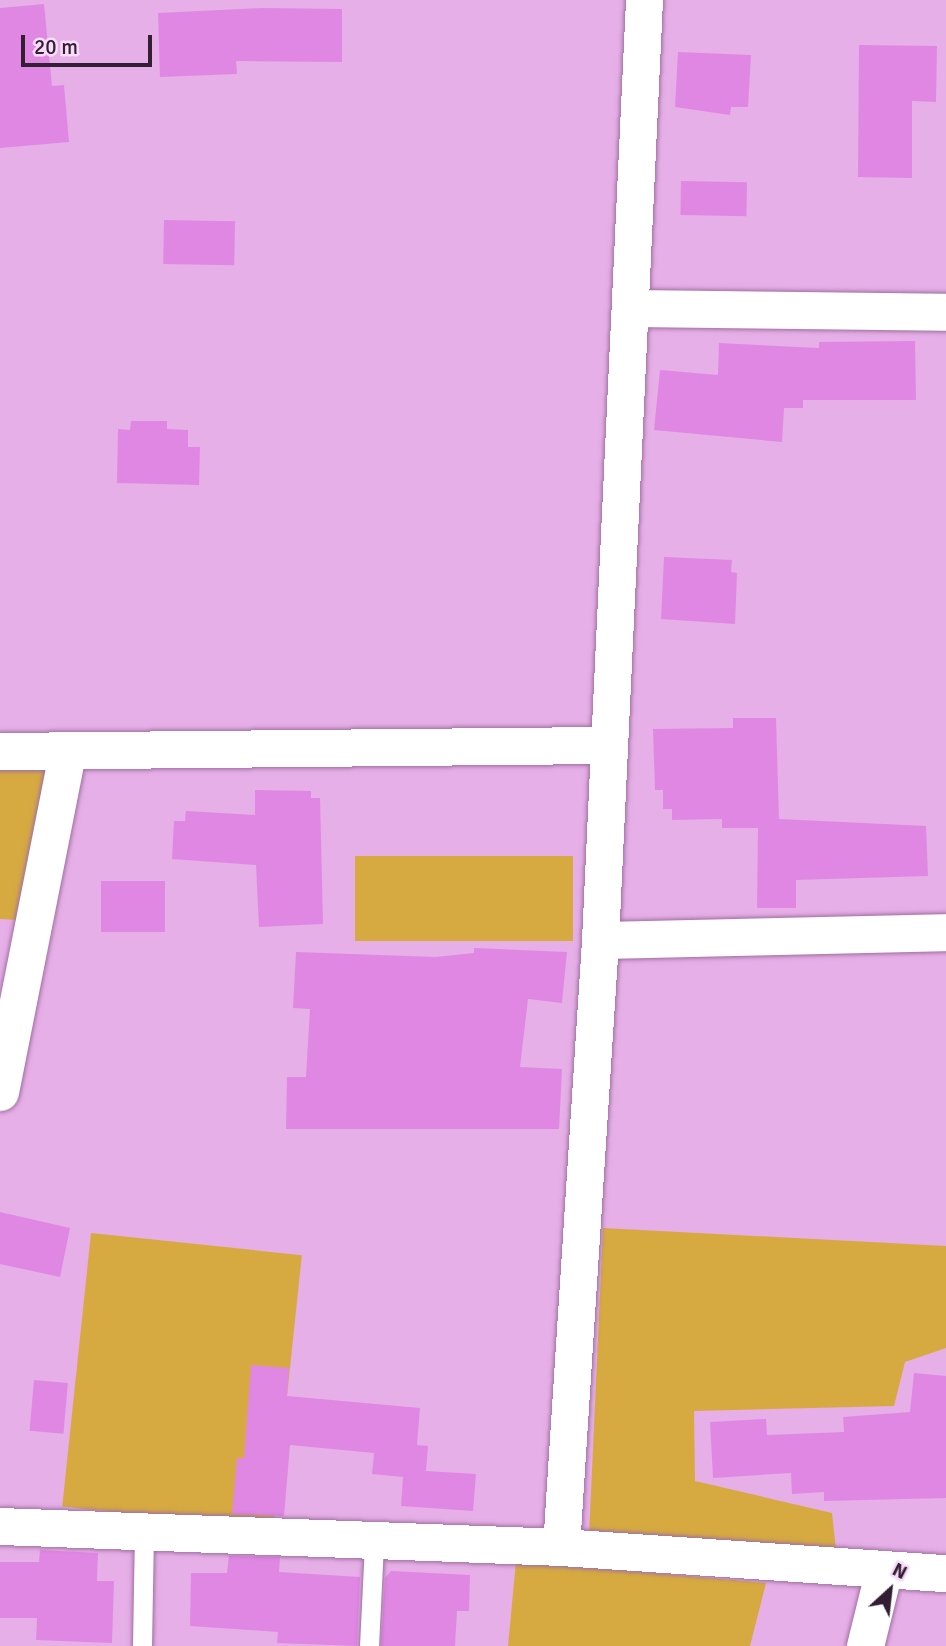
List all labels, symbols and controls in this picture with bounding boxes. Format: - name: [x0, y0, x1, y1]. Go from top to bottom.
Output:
- scale bar: [24, 21, 156, 65]
- text: 20 m: [34, 34, 78, 60]
- north arrow: [855, 1555, 925, 1625]
- text: N: [888, 1558, 911, 1585]

